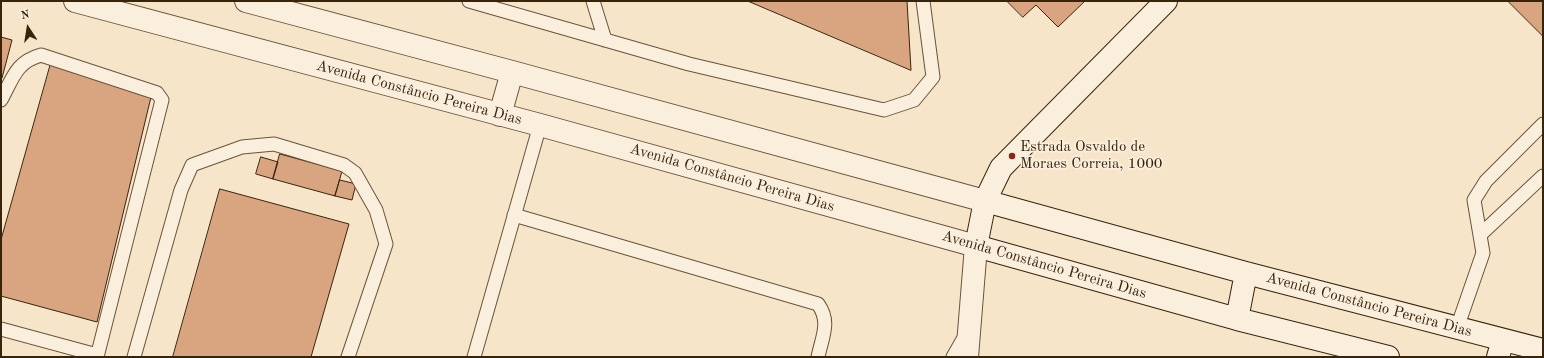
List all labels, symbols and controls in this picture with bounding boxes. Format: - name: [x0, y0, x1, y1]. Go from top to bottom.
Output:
- north arrow: [8, 8, 48, 48]
- text: N: [20, 10, 31, 22]
- street label: Avenida Constâncio Pereira Dias: [314, 57, 524, 129]
- place label: Estrada Osvaldo de Moraes Correia, 1000: [1020, 138, 1163, 173]
- street label: Avenida Constâncio Pereira Dias: [628, 140, 836, 216]
- marker: Estrada Osvaldo de Moraes Correia, 1000: [1007, 151, 1017, 161]
- street label: Avenida Constâncio Pereira Dias: [940, 227, 1148, 303]
- street label: Avenida Constâncio Pereira Dias: [1264, 269, 1474, 341]

